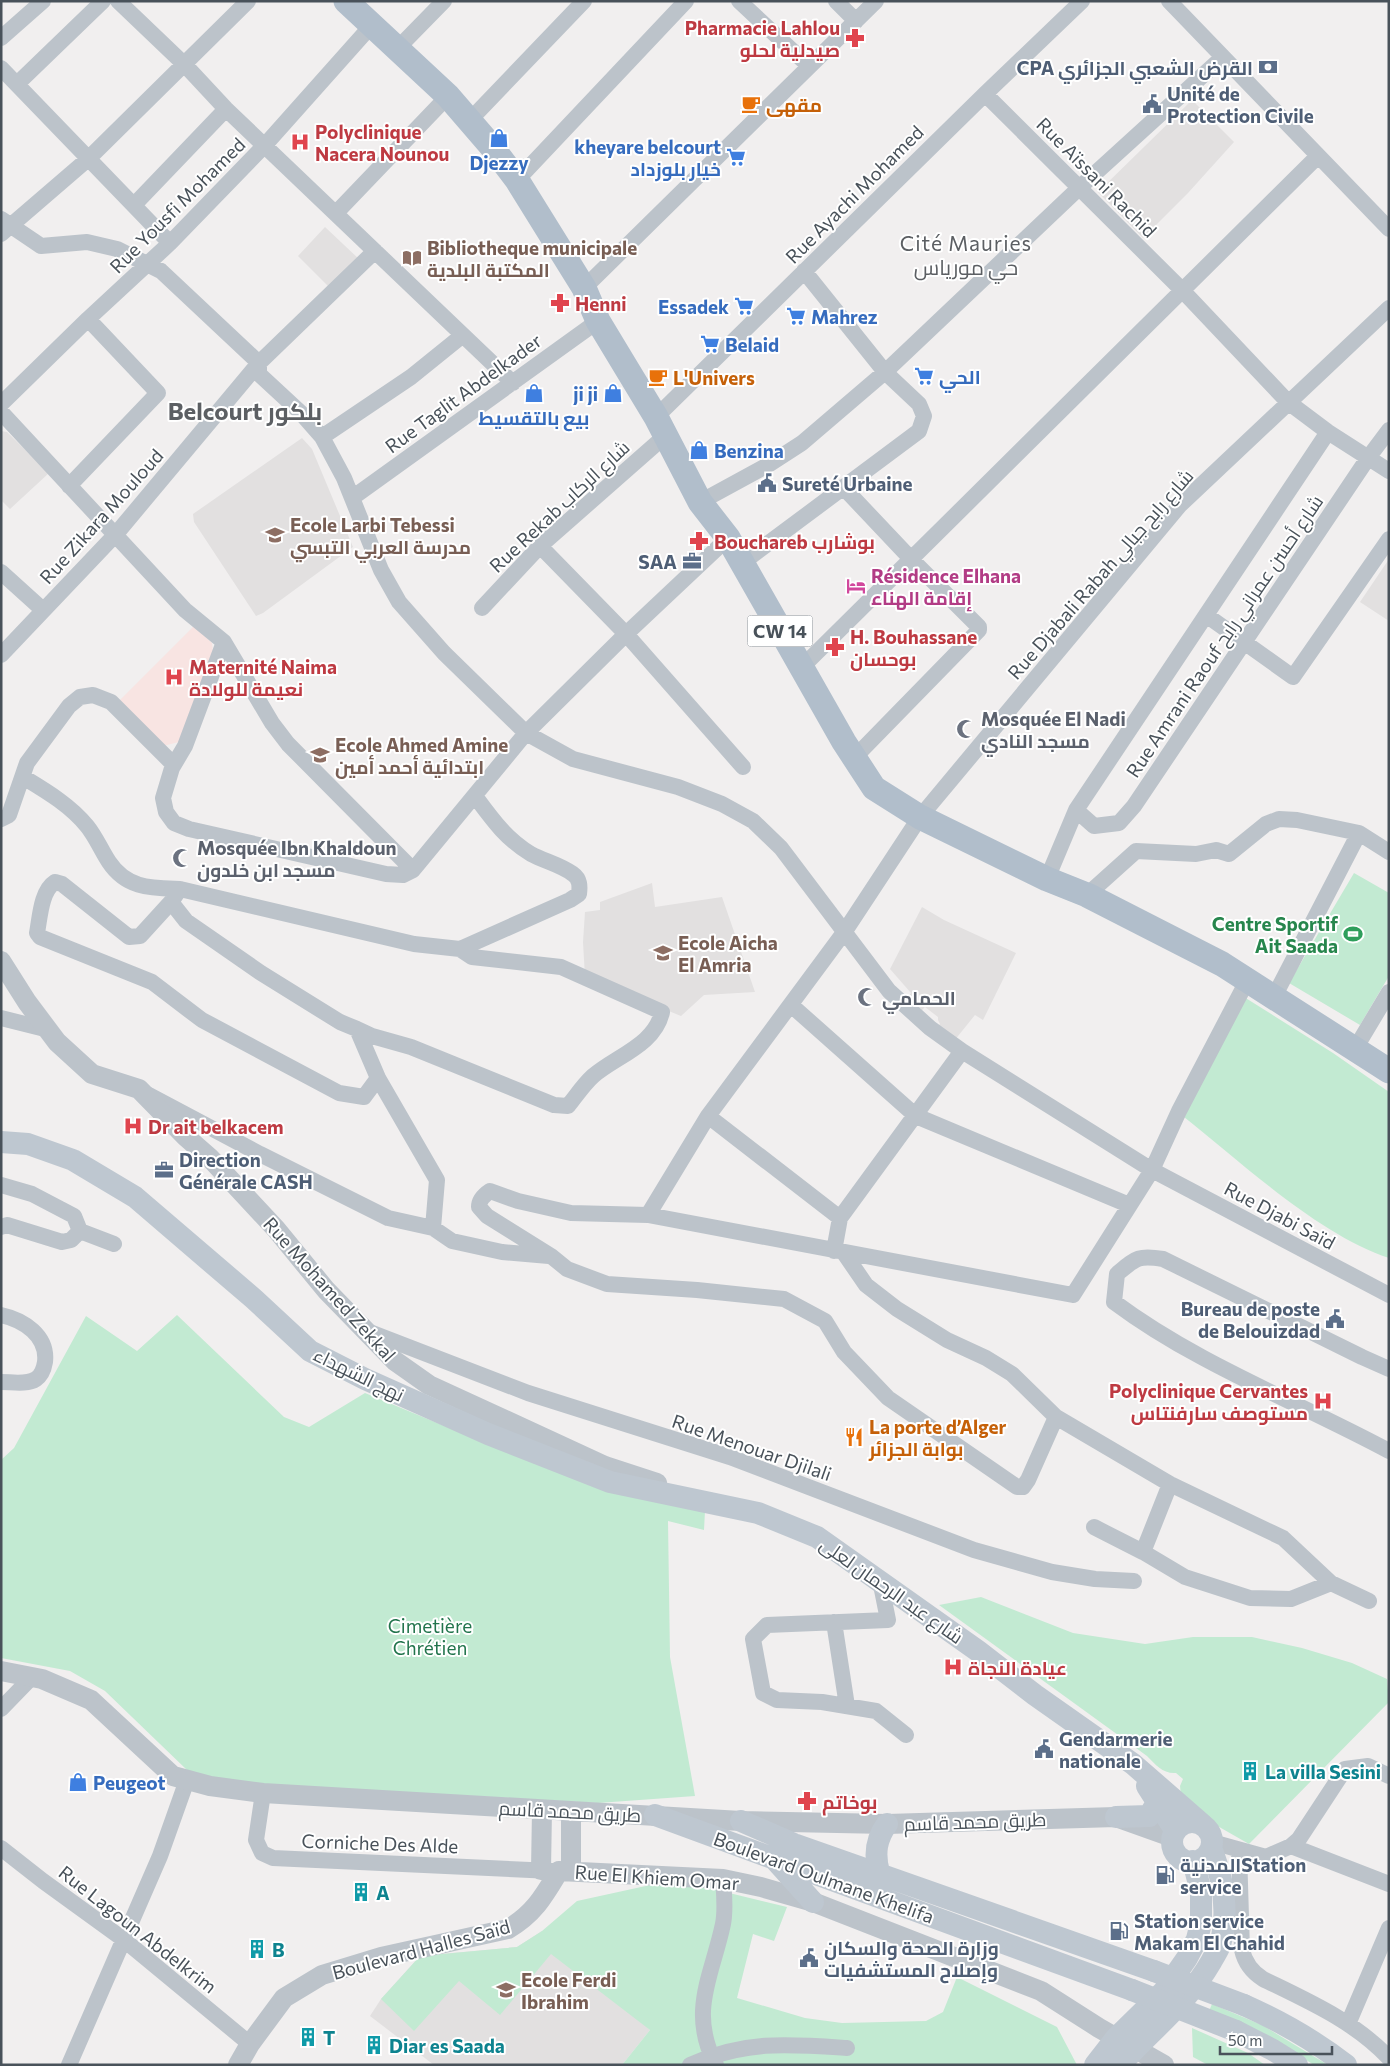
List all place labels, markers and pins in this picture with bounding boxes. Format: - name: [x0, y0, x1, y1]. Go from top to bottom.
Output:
- place label: Pharmacie Lahlou صيدلية لحلو: [685, 16, 840, 62]
- pharmacy icon: Pharmacie Lahlou صيدلية لحلو: [844, 27, 866, 49]
- place label: CPA القرض الشعبي الجزائري: [1016, 56, 1253, 84]
- bank icon: CPA القرض الشعبي الجزائري: [1257, 56, 1279, 78]
- place label: Unité de Protection Civile: [1167, 82, 1314, 127]
- cafe icon: مقهى: [740, 93, 762, 115]
- place label: مقهى: [766, 93, 822, 117]
- public building icon: Unité de Protection Civile: [1141, 93, 1163, 115]
- place label: Polyclinique Nacera Nounou: [315, 120, 449, 165]
- shop icon: Djezzy: [488, 127, 510, 149]
- hospital icon: Polyclinique Nacera Nounou: [289, 131, 311, 153]
- place label: kheyare belcourt خيار بلوزداد: [574, 135, 721, 182]
- supermarket icon: kheyare belcourt خيار بلوزداد: [725, 146, 747, 168]
- place label: Djezzy: [469, 151, 529, 174]
- place label: Bibliotheque municipale المكتبة البلدية: [427, 236, 637, 281]
- library icon: Bibliotheque municipale المكتبة البلدية: [401, 247, 423, 269]
- pharmacy icon: Henni: [549, 292, 571, 314]
- place label: Henni: [575, 292, 627, 315]
- place label: Essadek: [658, 295, 729, 318]
- supermarket icon: Essadek: [733, 295, 755, 317]
- supermarket icon: Mahrez: [785, 305, 807, 327]
- place label: Mahrez: [811, 305, 878, 328]
- supermarket icon: Belaid: [699, 333, 721, 355]
- place label: Belaid: [725, 333, 779, 356]
- supermarket icon: الحي: [913, 365, 935, 387]
- place label: الحي: [939, 365, 981, 393]
- cafe icon: L'Univers: [647, 366, 669, 388]
- place label: L'Univers: [673, 366, 755, 389]
- shop icon: بيع بالتقسيط: [523, 382, 545, 404]
- place label: ji ji: [572, 382, 598, 405]
- shop icon: ji ji: [602, 382, 624, 404]
- place label: بيع بالتقسيط: [479, 406, 589, 432]
- shop icon: Benzina: [688, 439, 710, 461]
- place label: Benzina: [714, 439, 784, 462]
- public building icon: Sureté Urbaine: [756, 472, 778, 494]
- place label: Sureté Urbaine: [782, 472, 913, 495]
- place label: Ecole Larbi Tebessi مدرسة العربي التبسي: [290, 513, 471, 563]
- school or university icon: Ecole Larbi Tebessi مدرسة العربي التبسي: [264, 524, 286, 546]
- pharmacy icon: Bouchareb بوشارب: [688, 530, 710, 552]
- place label: Bouchareb بوشارب: [714, 530, 875, 554]
- place label: SAA: [638, 550, 677, 573]
- office icon: SAA: [681, 550, 703, 572]
- place label: Résidence Elhana إقامة الهناء: [871, 564, 1021, 612]
- hotel icon: Résidence Elhana إقامة الهناء: [845, 575, 867, 597]
- place label: H. Bouhassane بوحسان: [850, 625, 977, 671]
- pharmacy icon: H. Bouhassane بوحسان: [824, 636, 846, 658]
- place label: Maternité Naima نعيمة للولادة: [189, 655, 337, 701]
- hospital icon: Maternité Naima نعيمة للولادة: [163, 666, 185, 688]
- place label: Mosquée El Nadi مسجد النادي: [981, 707, 1126, 757]
- mosque icon: Mosquée El Nadi مسجد النادي: [955, 718, 977, 740]
- place label: Ecole Ahmed Amine ابتدائية أحمد أمين: [335, 733, 508, 779]
- school or university icon: Ecole Ahmed Amine ابتدائية أحمد أمين: [309, 744, 331, 766]
- place label: Mosquée Ibn Khaldoun مسجد ابن خلدون: [197, 836, 396, 882]
- mosque icon: Mosquée Ibn Khaldoun مسجد ابن خلدون: [171, 847, 193, 869]
- place label: Centre Sportif Ait Saada: [1212, 912, 1338, 957]
- sports icon: Centre Sportif Ait Saada: [1342, 923, 1364, 945]
- place label: Ecole Aicha El Amria: [678, 931, 778, 976]
- school or university icon: Ecole Aicha El Amria: [652, 942, 674, 964]
- mosque icon: الحمامي: [856, 986, 878, 1008]
- place label: الحمامي: [882, 986, 956, 1014]
- hospital icon: Dr ait belkacem: [122, 1115, 144, 1137]
- place label: Dr ait belkacem: [148, 1115, 284, 1138]
- place label: Direction Générale CASH: [179, 1148, 313, 1193]
- office icon: Direction Générale CASH: [153, 1159, 175, 1181]
- place label: Bureau de poste de Belouizdad: [1181, 1297, 1320, 1342]
- public building icon: Bureau de poste de Belouizdad: [1324, 1308, 1346, 1330]
- place label: Polyclinique Cervantes مستوصف سارفنتاس: [1109, 1379, 1308, 1425]
- hospital icon: Polyclinique Cervantes مستوصف سارفنتاس: [1312, 1390, 1334, 1412]
- place label: La porte d’Alger بوابة الجزائر: [868, 1415, 1007, 1461]
- restaurant icon: La porte d’Alger بوابة الجزائر: [843, 1426, 865, 1448]
- hospital icon: عيادة النجاة: [942, 1656, 964, 1678]
- place label: عيادة النجاة: [968, 1656, 1067, 1679]
- place label: Gendarmerie nationale: [1059, 1727, 1173, 1772]
- public building icon: Gendarmerie nationale: [1033, 1738, 1055, 1760]
- building icon: La villa Sesini: [1239, 1760, 1261, 1782]
- place label: La villa Sesini: [1265, 1760, 1381, 1783]
- shop icon: Peugeot: [67, 1771, 89, 1793]
- place label: Peugeot: [93, 1771, 165, 1794]
- pharmacy icon: بوخاتم: [796, 1790, 818, 1812]
- place label: بوخاتم: [822, 1790, 877, 1816]
- place label: المدنيةStation service: [1180, 1853, 1306, 1898]
- fuel station icon: المدنيةStation service: [1154, 1864, 1176, 1886]
- building icon: A: [350, 1881, 372, 1903]
- place label: A: [376, 1881, 390, 1904]
- place label: Station service Makam El Chahid: [1134, 1909, 1285, 1954]
- fuel station icon: Station service Makam El Chahid: [1108, 1920, 1130, 1942]
- place label: وزارة الصحة والسكان وإصلاح المستشفيات: [824, 1936, 999, 1984]
- building icon: B: [246, 1938, 268, 1960]
- place label: B: [272, 1938, 285, 1961]
- public building icon: وزارة الصحة والسكان وإصلاح المستشفيات: [798, 1947, 820, 1969]
- place label: Ecole Ferdi Ibrahim: [521, 1968, 616, 2013]
- school or university icon: Ecole Ferdi Ibrahim: [495, 1979, 517, 2001]
- building icon: T: [297, 2026, 319, 2048]
- place label: T: [323, 2026, 335, 2049]
- building icon: Diar es Saada: [363, 2034, 385, 2056]
- place label: Diar es Saada: [389, 2034, 505, 2057]

